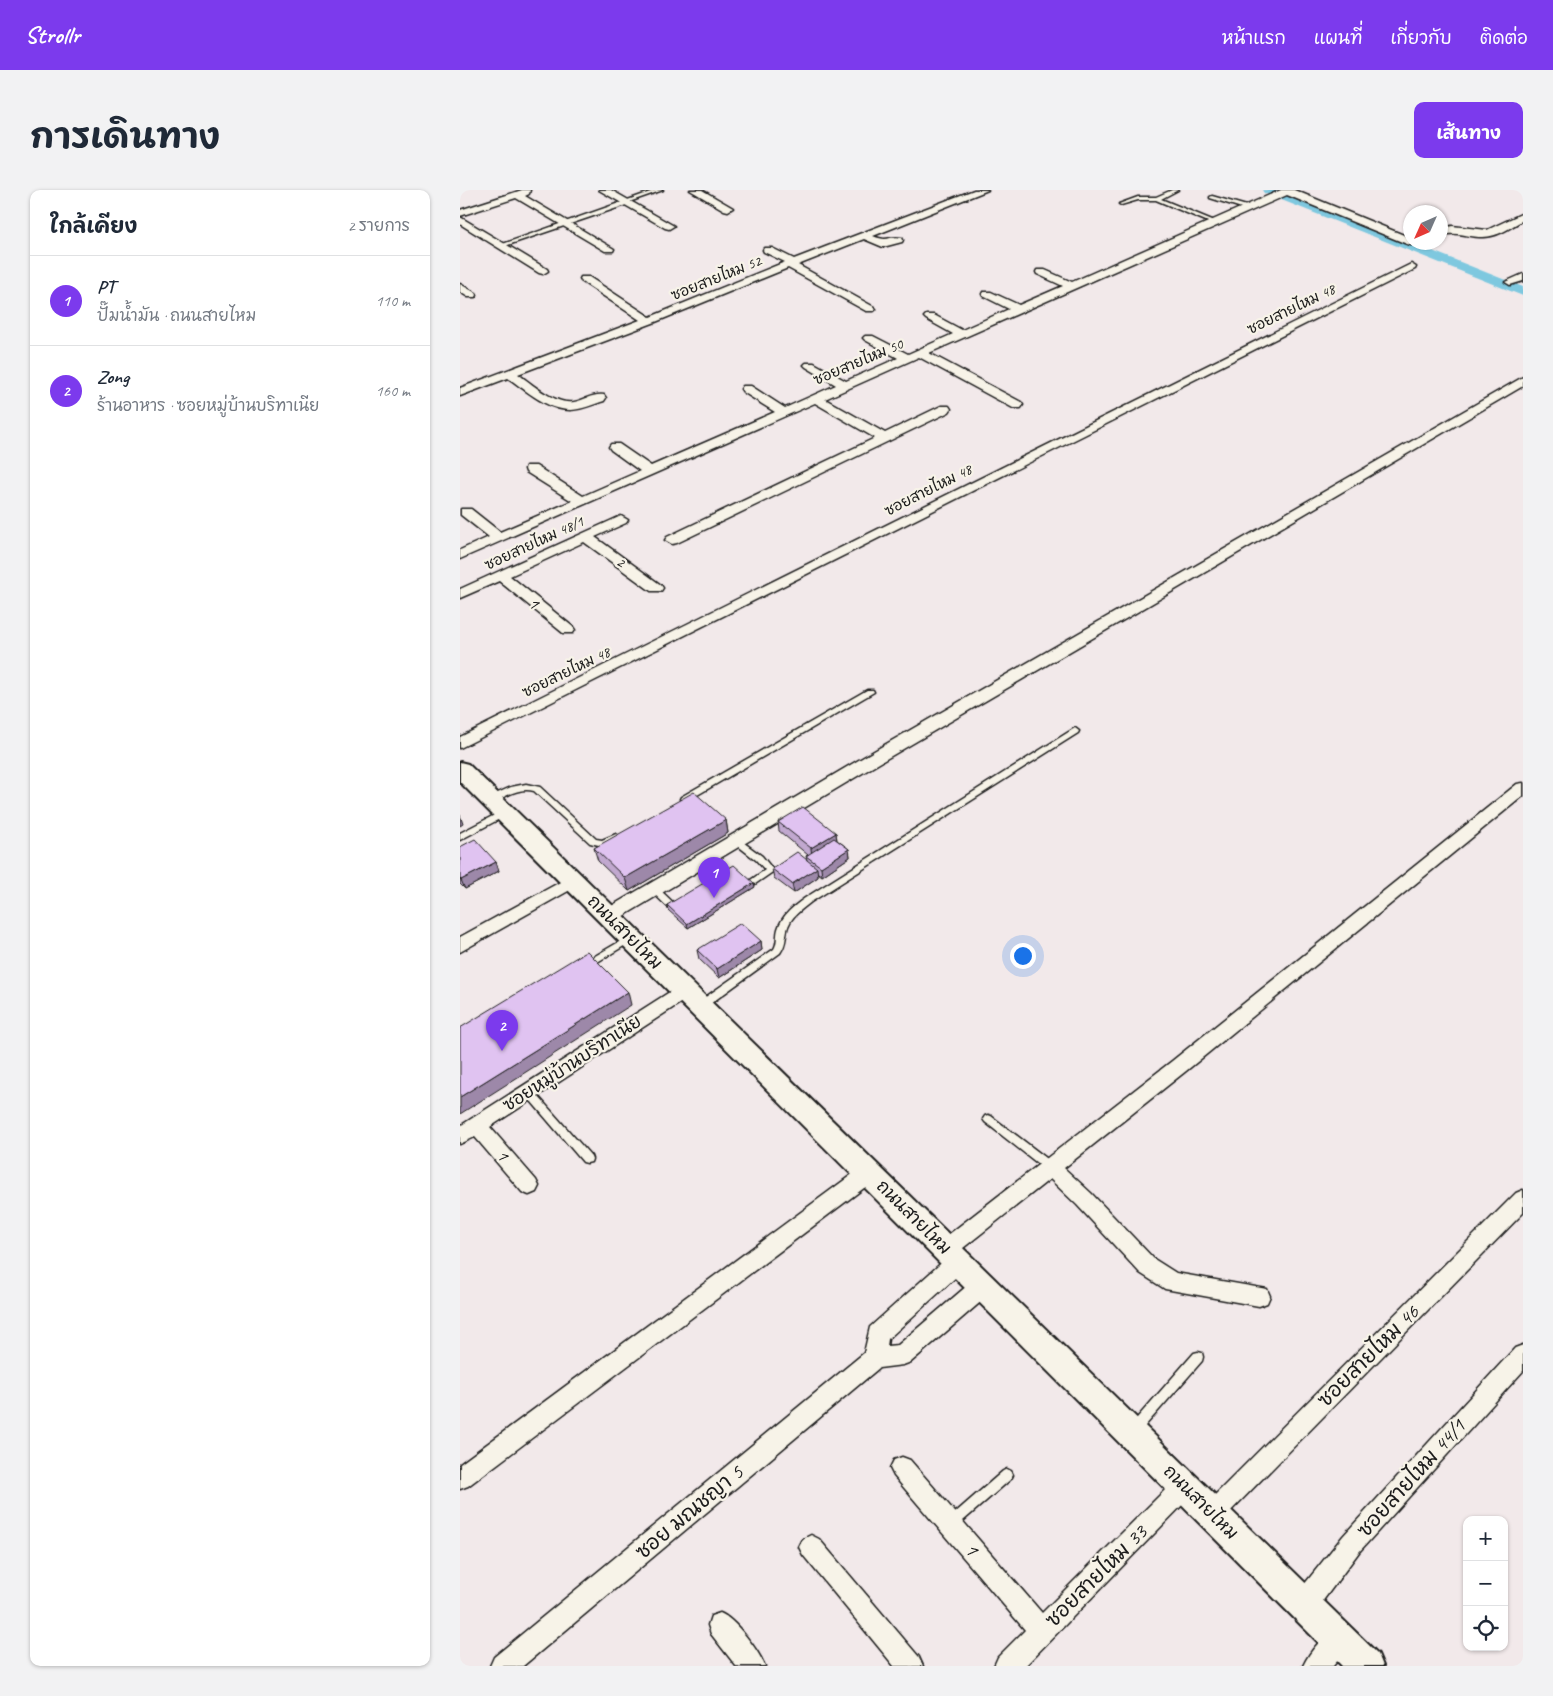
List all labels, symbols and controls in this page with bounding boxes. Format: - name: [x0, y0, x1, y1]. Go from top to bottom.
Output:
- text: Strollr: [25, 20, 80, 50]
- text: หน้าแรก: [1222, 27, 1286, 49]
- text: แผนที่: [1314, 27, 1362, 49]
- text: เกี่ยวกับ: [1390, 27, 1452, 49]
- text: ติดต่อ: [1480, 27, 1528, 49]
- button: เส้นทาง: [1414, 102, 1523, 158]
- text: การเดินทาง: [30, 114, 220, 159]
- north arrow: [1403, 205, 1448, 250]
- text: ใกล้เคียง: [50, 213, 137, 239]
- text: 2 รายการ: [348, 216, 410, 236]
- street label: ซอยสายไหม 52: [668, 250, 765, 305]
- text: PT: [97, 275, 115, 299]
- street label: ซอยสายไหม 48: [1244, 279, 1339, 339]
- text: 1: [62, 291, 70, 311]
- text: 110 m: [376, 291, 410, 311]
- text: ปั๊มน้ำมัน · ถนนสายไหม: [97, 306, 256, 326]
- street label: ซอยสายไหม 50: [810, 334, 907, 390]
- text: Zong: [97, 365, 129, 389]
- text: 2: [62, 381, 70, 401]
- text: 160 m: [376, 381, 410, 401]
- text: ร้านอาหาร · ซอยหมู่บ้านบริทาเนีย: [97, 396, 319, 416]
- street label: ซอยสายไหม 48: [881, 459, 976, 521]
- street label: ซอยสายไหม 48/1: [481, 511, 588, 575]
- street label: 2: [612, 553, 630, 573]
- street label: 1: [524, 592, 545, 615]
- street label: ซอยสายไหม 48: [519, 642, 614, 702]
- pin: 1: [698, 857, 730, 898]
- street label: ถนนสายไหม: [583, 889, 668, 974]
- your location: [1010, 943, 1036, 969]
- street label: ซอยหมู่บ้านบริทาเนีย: [498, 1009, 647, 1119]
- pin: 2: [486, 1010, 518, 1051]
- street label: 1: [492, 1145, 515, 1166]
- street label: ถนนสายไหม: [872, 1174, 957, 1259]
- street label: ซอยสายไหม 46: [1312, 1299, 1425, 1412]
- street label: ซอยสายไหม 44/1: [1351, 1412, 1472, 1542]
- street label: ซอย มณชญา 5: [630, 1458, 749, 1565]
- street label: ถนนสายไหม: [1159, 1459, 1244, 1544]
- map controls: [1463, 1516, 1508, 1651]
- button: +: [1463, 1516, 1508, 1561]
- street label: ซอยสายไหม 33: [1040, 1518, 1154, 1632]
- street label: 1: [959, 1537, 986, 1562]
- button: −: [1463, 1561, 1508, 1606]
- button: locate: [1463, 1606, 1508, 1651]

